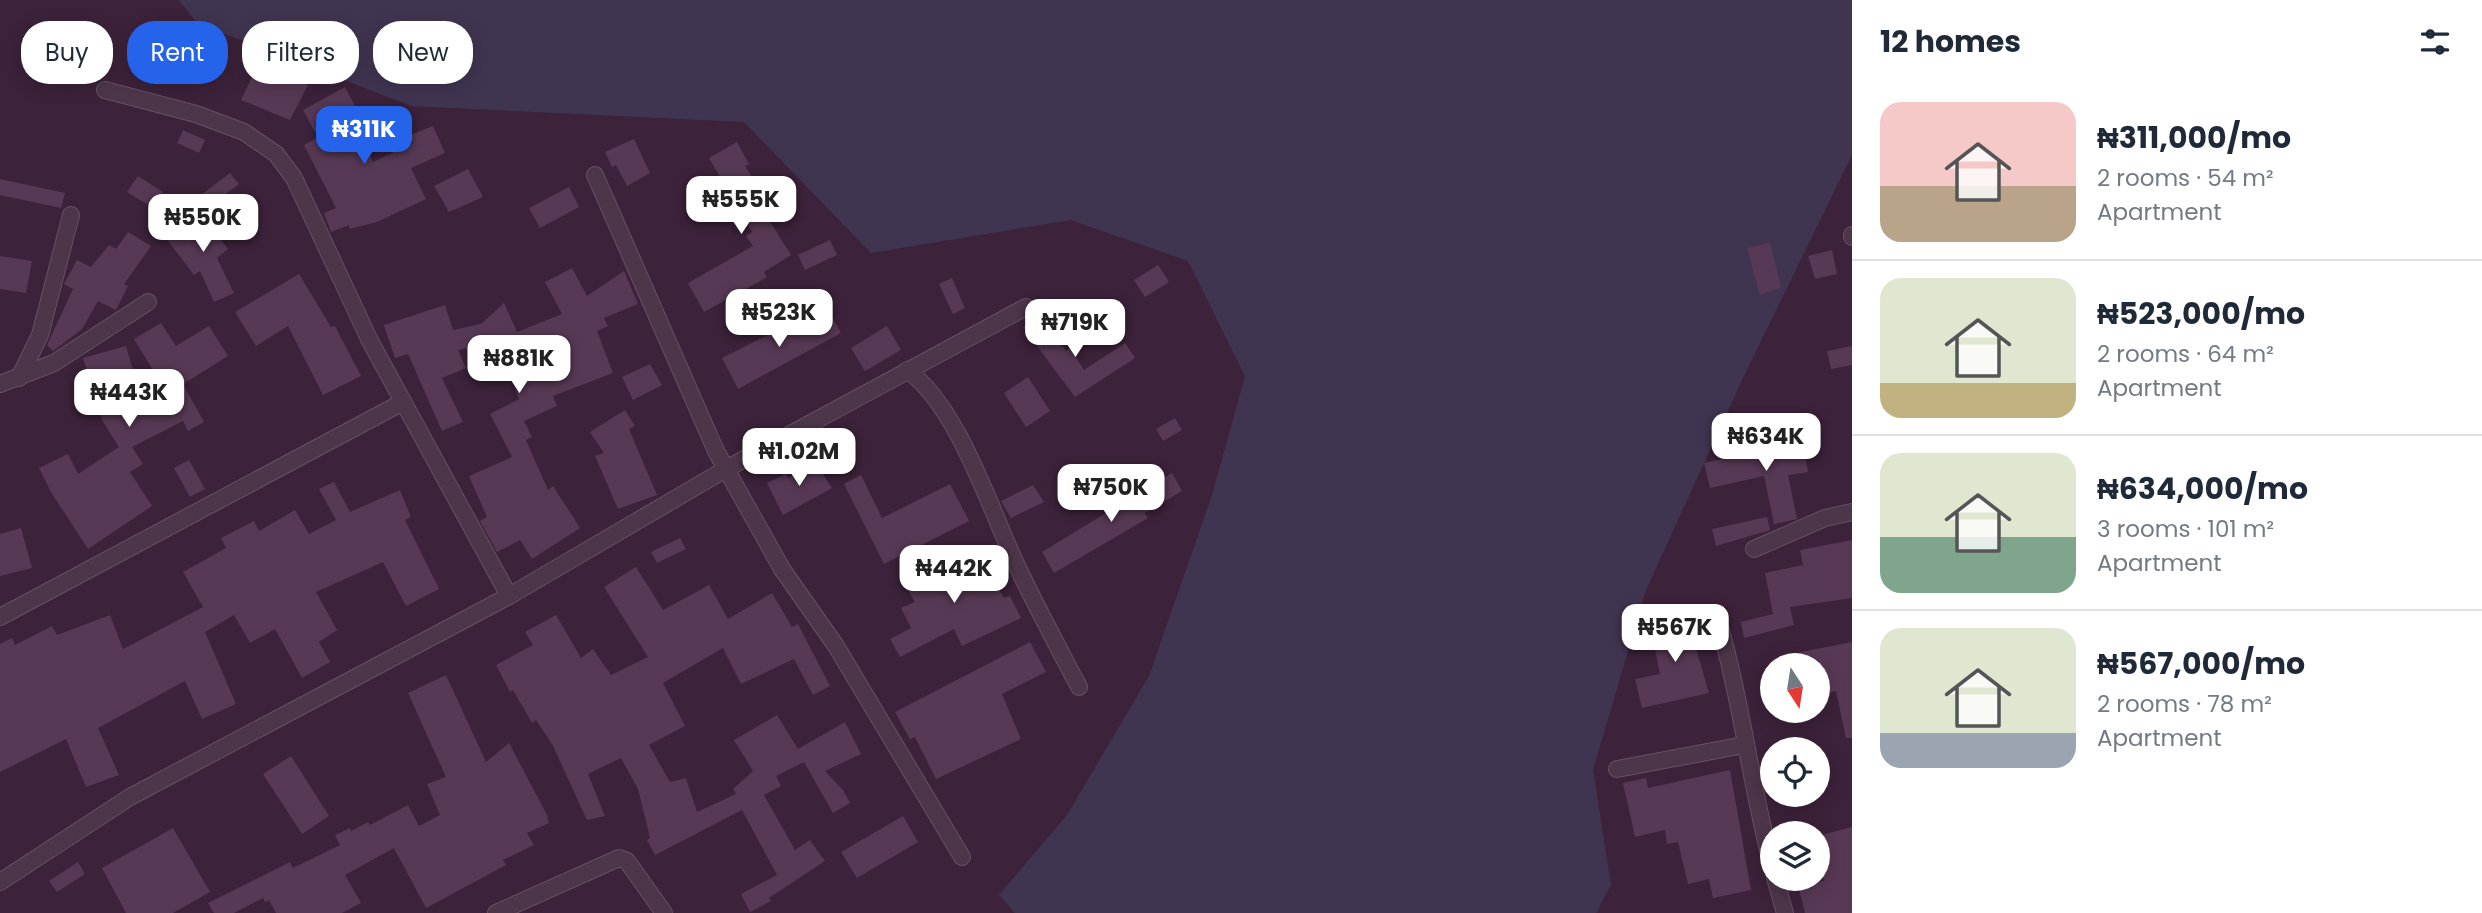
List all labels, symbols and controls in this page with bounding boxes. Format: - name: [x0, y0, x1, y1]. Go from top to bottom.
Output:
- text: 12 homes: [1880, 20, 2021, 63]
- chip: Buy: [21, 21, 113, 84]
- chip: Rent: [127, 21, 228, 84]
- chip: Filters: [242, 21, 359, 84]
- chip: New: [373, 21, 473, 84]
- icon: filters: [2416, 23, 2454, 61]
- pin: ₦311K: [315, 106, 413, 166]
- text: ₦311K: [332, 113, 396, 145]
- text: ₦311,000/mo: [2097, 116, 2291, 159]
- icon: home: [1936, 130, 2020, 214]
- text: 2 rooms · 54 m²: [2097, 162, 2274, 194]
- pin: ₦555K: [692, 176, 790, 236]
- text: ₦555K: [702, 183, 780, 215]
- pin: ₦550K: [154, 194, 252, 254]
- text: Apartment: [2097, 196, 2222, 228]
- text: ₦550K: [164, 201, 242, 233]
- pin: ₦523K: [730, 290, 828, 349]
- text: ₦523,000/mo: [2097, 292, 2305, 335]
- text: ₦523K: [742, 296, 816, 328]
- pin: ₦719K: [1026, 300, 1124, 359]
- text: ₦719K: [1041, 306, 1109, 338]
- icon: home: [1936, 306, 2020, 390]
- pin: ₦881K: [470, 336, 568, 395]
- text: 2 rooms · 64 m²: [2097, 338, 2274, 370]
- text: ₦881K: [483, 342, 555, 374]
- pin: ₦443K: [80, 370, 178, 429]
- text: Apartment: [2097, 372, 2222, 404]
- text: ₦443K: [90, 376, 168, 408]
- pin: ₦634K: [1717, 414, 1815, 473]
- text: ₦634K: [1728, 420, 1804, 452]
- pin: ₦1.02M: [742, 428, 856, 488]
- text: ₦1.02M: [759, 435, 840, 467]
- pin: ₦750K: [1062, 464, 1160, 524]
- text: ₦634,000/mo: [2097, 467, 2308, 510]
- text: ₦750K: [1074, 471, 1148, 503]
- icon: home: [1936, 481, 2020, 565]
- text: 3 rooms · 101 m²: [2097, 513, 2274, 545]
- pin: ₦442K: [905, 546, 1003, 605]
- text: Apartment: [2097, 547, 2222, 579]
- text: ₦442K: [916, 552, 992, 584]
- pin: ₦567K: [1626, 604, 1724, 664]
- text: ₦567K: [1638, 611, 1712, 643]
- text: ₦567,000/mo: [2097, 642, 2305, 685]
- north arrow: [1760, 653, 1830, 723]
- map controls: [1760, 653, 1830, 891]
- icon: home: [1936, 656, 2020, 740]
- text: 2 rooms · 78 m²: [2097, 688, 2272, 720]
- text: Apartment: [2097, 722, 2222, 754]
- button: locate: [1760, 737, 1830, 807]
- button: layers: [1760, 821, 1830, 891]

